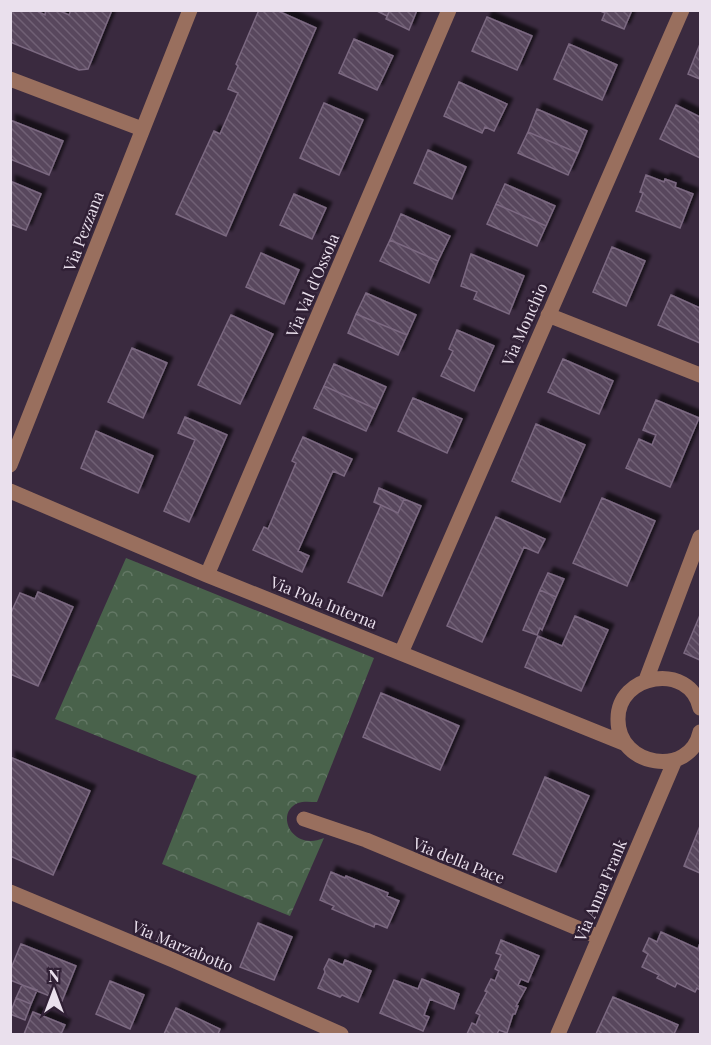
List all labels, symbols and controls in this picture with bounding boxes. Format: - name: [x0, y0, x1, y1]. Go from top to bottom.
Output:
- street label: Via Pezzana: [58, 188, 108, 275]
- street label: Via Val d'Ossola: [280, 230, 343, 341]
- street label: Via Monchio: [496, 279, 552, 370]
- street label: Via Pola Interna: [266, 571, 381, 633]
- street label: Via della Pace: [409, 832, 508, 888]
- street label: Via Anna Frank: [569, 836, 631, 945]
- street label: Via Marzabotto: [128, 915, 237, 977]
- north arrow: [24, 961, 84, 1021]
- text: N: [48, 965, 60, 986]

